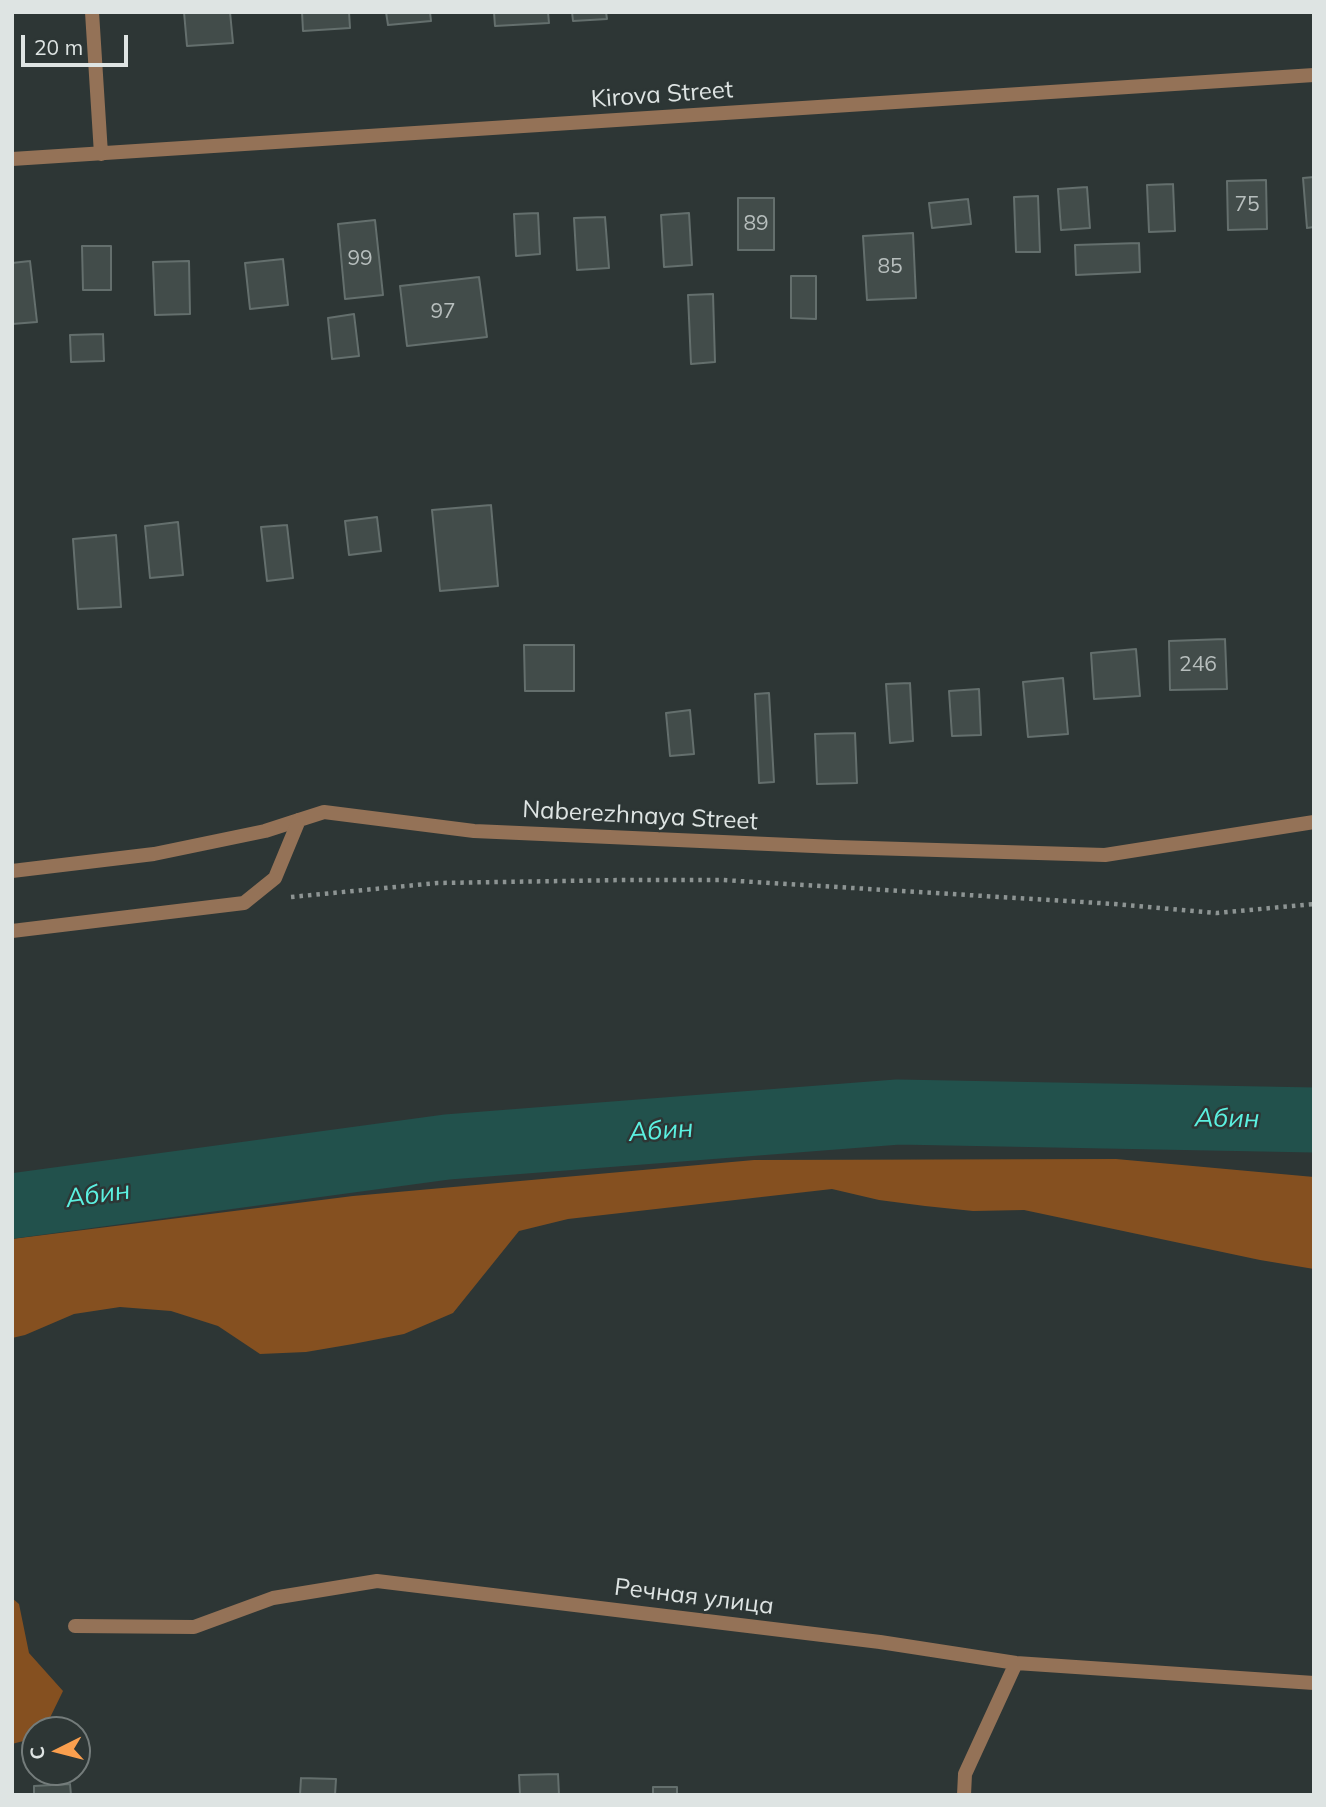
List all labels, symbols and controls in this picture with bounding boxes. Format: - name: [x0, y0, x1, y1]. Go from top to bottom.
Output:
- scale bar: [24, 21, 131, 65]
- text: 20 m: [34, 34, 83, 60]
- street label: Kirova Street: [590, 76, 734, 114]
- house number: 75: [1234, 192, 1260, 218]
- house number: 89: [743, 211, 769, 237]
- house number: 99: [347, 246, 373, 272]
- house number: 85: [877, 254, 903, 280]
- house number: 97: [430, 299, 456, 325]
- house number: 246: [1179, 652, 1217, 678]
- street label: Naberezhnaya Street: [522, 795, 758, 837]
- water label: Абин: [1194, 1103, 1260, 1135]
- water label: Абин: [628, 1113, 694, 1149]
- water label: Абин: [64, 1175, 132, 1215]
- street label: Речная улица: [613, 1573, 775, 1621]
- north arrow: [21, 1716, 91, 1786]
- text: С: [24, 1745, 50, 1761]

